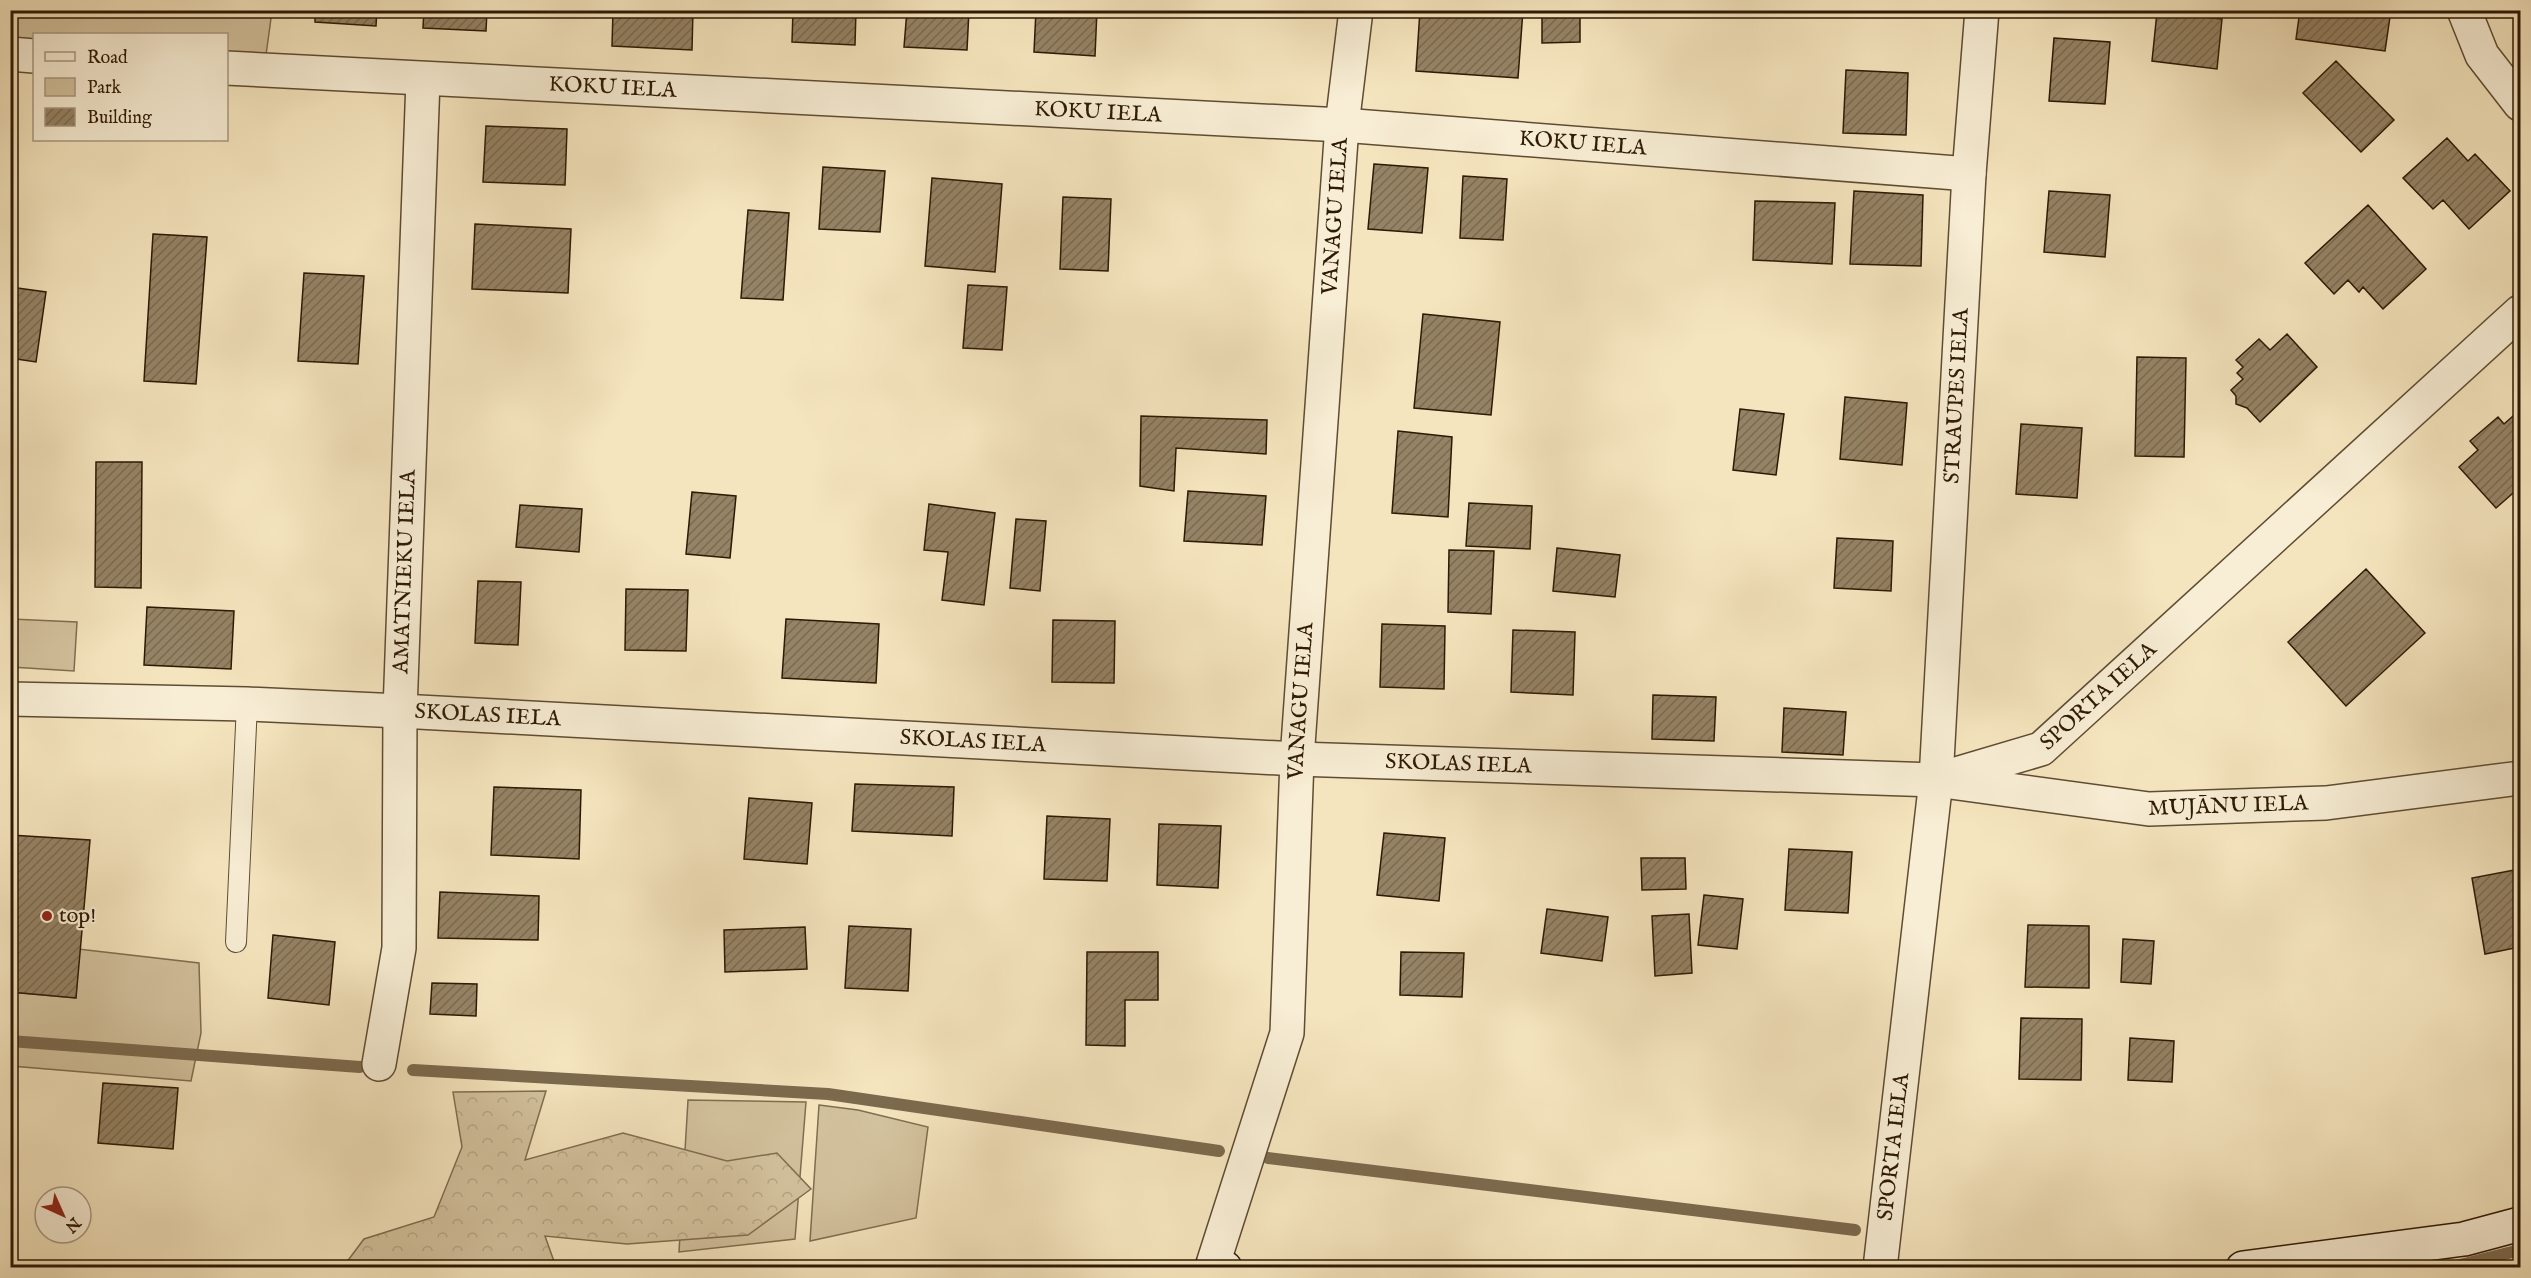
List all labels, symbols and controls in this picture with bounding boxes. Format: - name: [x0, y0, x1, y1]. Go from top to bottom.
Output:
- legend: [33, 33, 228, 141]
- text: Road: [87, 47, 128, 70]
- street label: KOKU IELA: [548, 70, 678, 105]
- text: Park: [87, 77, 122, 100]
- street label: KOKU IELA: [1033, 95, 1164, 130]
- text: Building: [87, 107, 152, 130]
- street label: KOKU IELA: [1518, 125, 1649, 163]
- street label: VANAGU IELA: [1316, 136, 1355, 297]
- street label: STRAUPES IELA: [1938, 306, 1976, 484]
- street label: AMATNIEKU IELA: [387, 468, 423, 675]
- street label: VANAGU IELA: [1282, 620, 1321, 781]
- street label: SPORTA IELA: [2034, 635, 2164, 757]
- street label: SKOLAS IELA: [414, 698, 563, 734]
- street label: SKOLAS IELA: [899, 724, 1048, 760]
- street label: SKOLAS IELA: [1385, 748, 1533, 781]
- street label: MUJĀNU IELA: [2148, 790, 2310, 823]
- place label: top!: [59, 902, 96, 930]
- marker: top!: [40, 909, 54, 923]
- street label: SPORTA IELA: [1872, 1070, 1916, 1222]
- north arrow: [33, 1185, 93, 1245]
- text: N: [60, 1212, 85, 1236]

